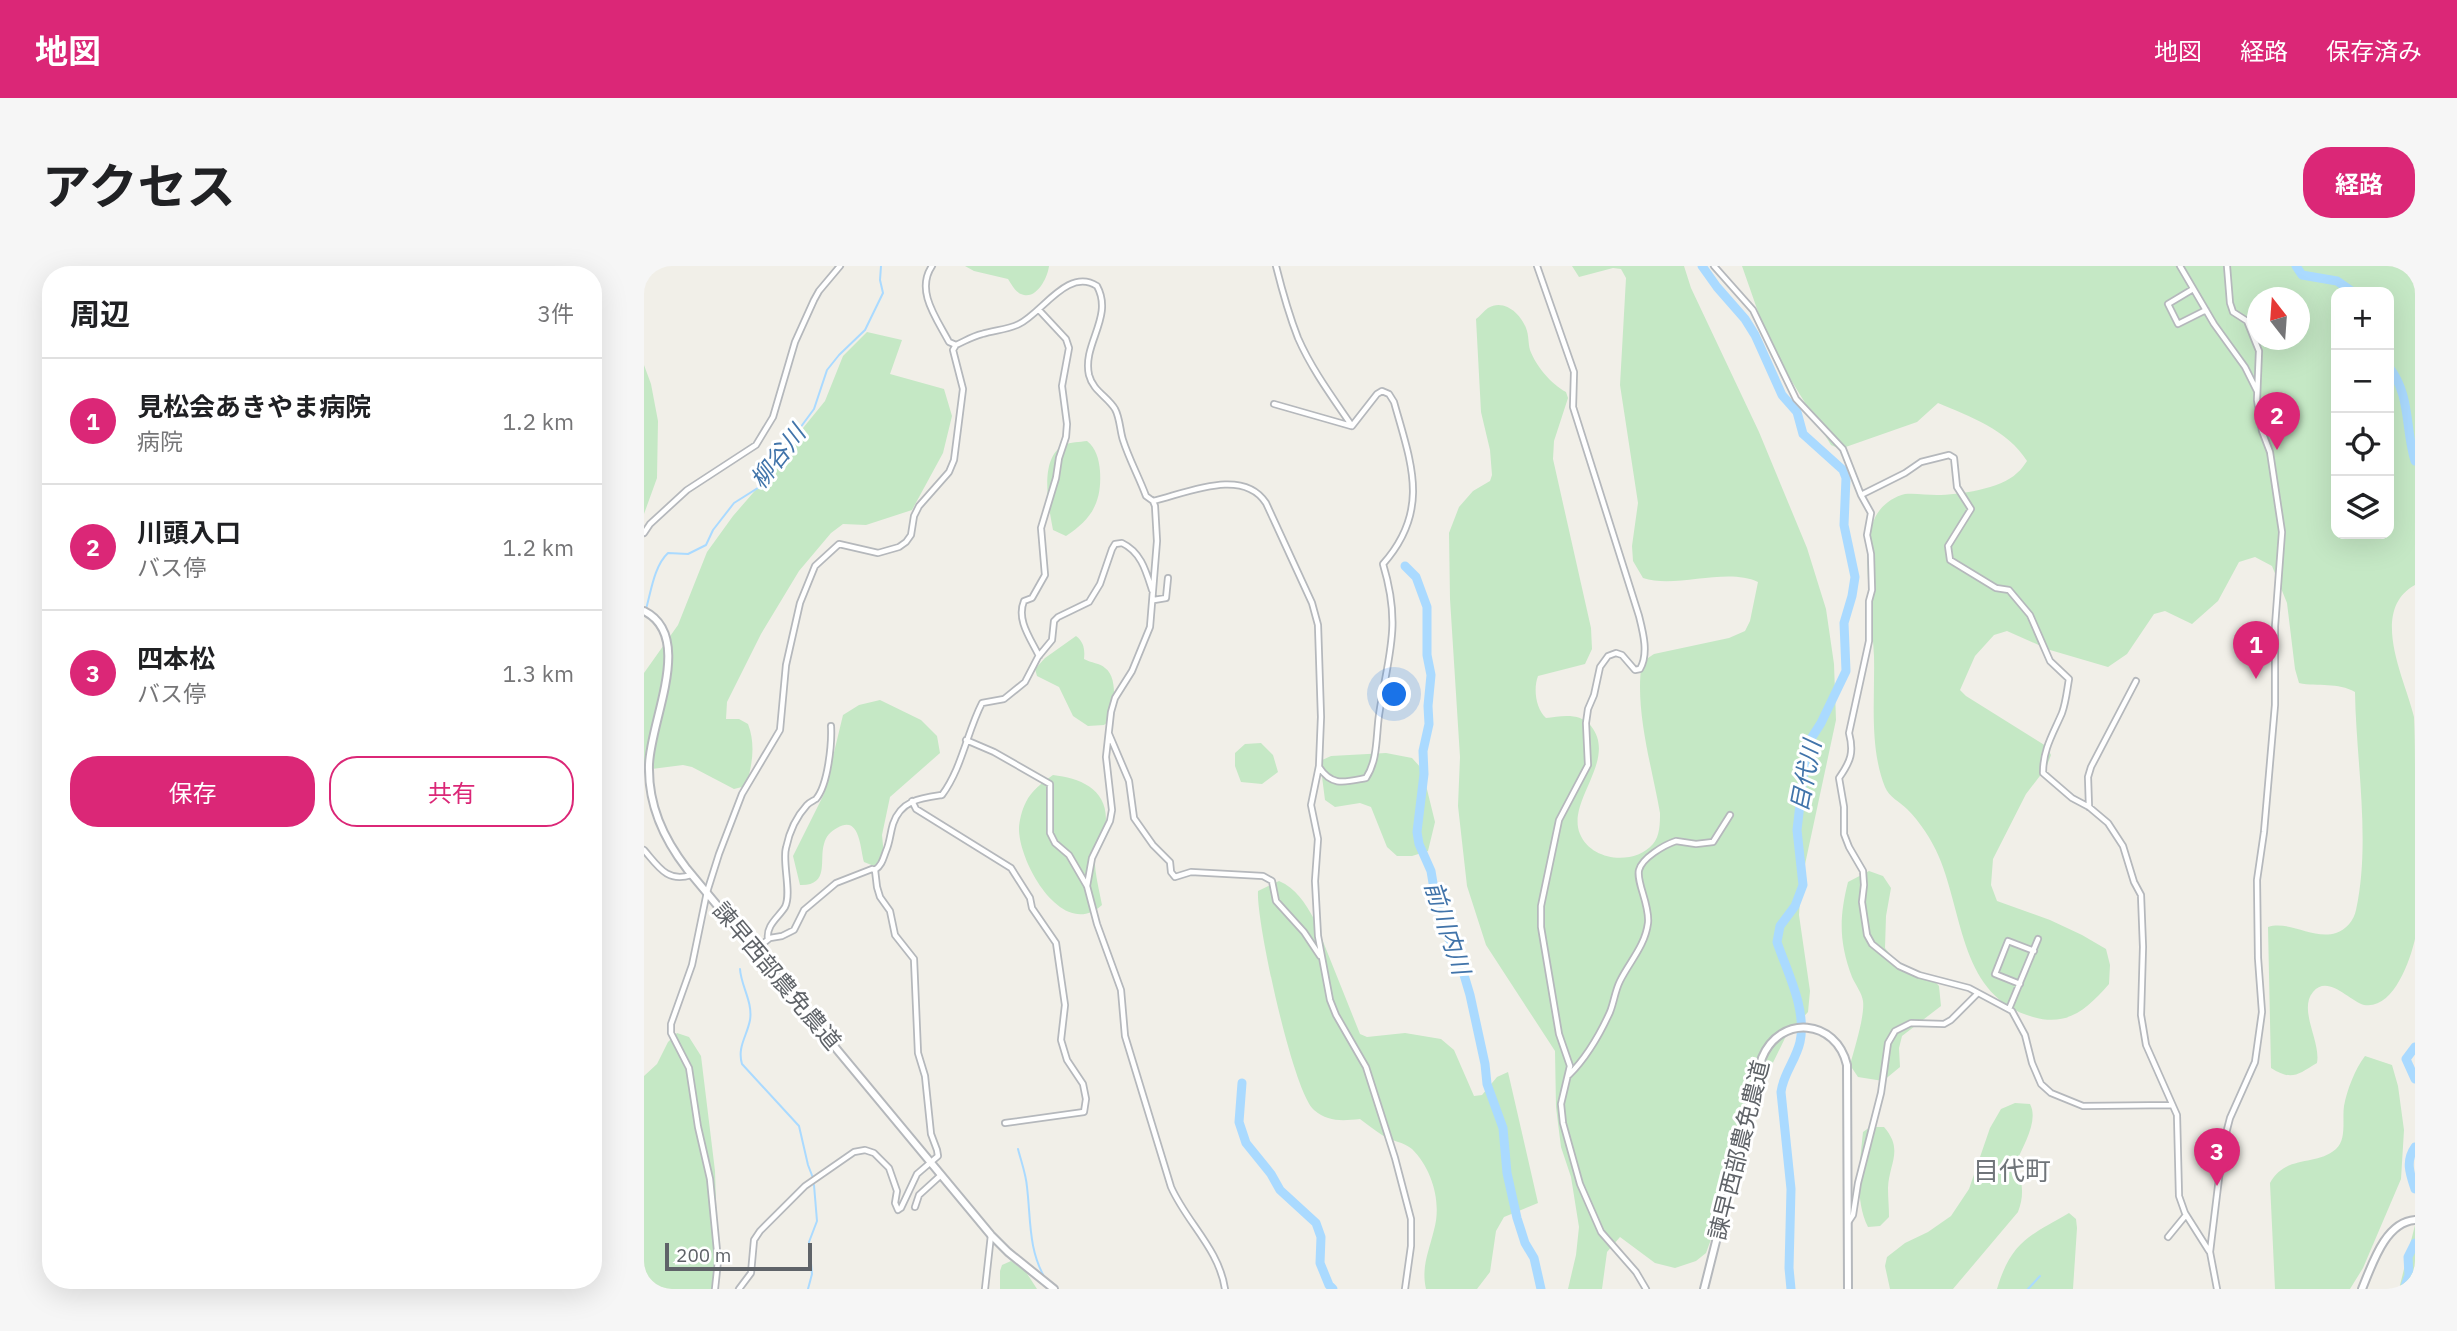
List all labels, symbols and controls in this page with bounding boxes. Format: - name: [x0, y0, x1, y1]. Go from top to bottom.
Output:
- text: 地図: [35, 29, 101, 72]
- text: 地図: [2154, 35, 2202, 67]
- text: 経路: [2240, 35, 2288, 67]
- text: 保存済み: [2326, 35, 2422, 67]
- button: 経路: [2303, 147, 2415, 218]
- text: アクセス: [42, 154, 236, 217]
- north arrow: [2247, 287, 2310, 350]
- map controls: [2331, 287, 2394, 539]
- button: +: [2331, 287, 2394, 350]
- text: 周辺: [70, 294, 130, 333]
- text: 3件: [537, 298, 574, 328]
- button: −: [2331, 350, 2394, 413]
- text: 見松会あきやま病院: [137, 389, 371, 423]
- pin: 2: [2254, 392, 2300, 450]
- text: 1: [86, 406, 100, 436]
- text: 1.2 km: [503, 406, 574, 436]
- button: locate: [2331, 413, 2394, 476]
- water label: 柳谷川: [742, 416, 814, 495]
- text: 病院: [137, 426, 183, 456]
- button: layers: [2331, 476, 2394, 539]
- text: 川頭入口: [137, 515, 241, 549]
- text: 2: [86, 532, 100, 562]
- text: 1.2 km: [503, 532, 574, 562]
- text: バス停: [137, 552, 206, 582]
- pin: 1: [2233, 621, 2279, 679]
- text: 四本松: [137, 641, 215, 675]
- text: 3: [86, 658, 100, 688]
- text: 1.3 km: [503, 658, 574, 688]
- your location: [1377, 677, 1411, 711]
- text: バス停: [137, 678, 206, 708]
- water label: 目代川: [1782, 734, 1828, 814]
- button: 保存: [70, 756, 315, 827]
- button: 共有: [329, 756, 574, 827]
- water label: 前川内川: [1418, 877, 1479, 981]
- street label: 諫早西部農免農道: [707, 895, 848, 1055]
- street label: 諫早西部農免農道: [1701, 1057, 1775, 1243]
- pin: 3: [2194, 1128, 2240, 1186]
- district label: 目代町: [1973, 1153, 2051, 1187]
- scale bar: [665, 1240, 812, 1272]
- text: 200 m: [676, 1243, 731, 1267]

